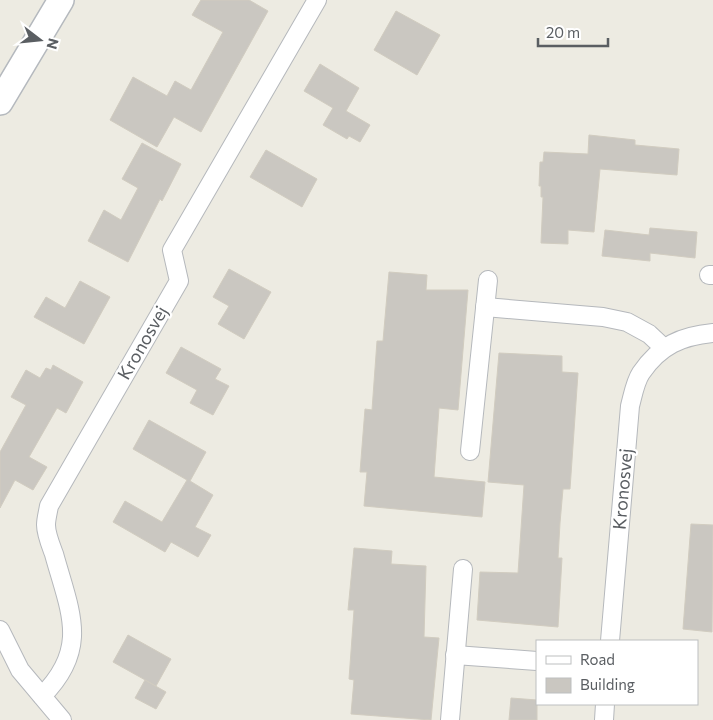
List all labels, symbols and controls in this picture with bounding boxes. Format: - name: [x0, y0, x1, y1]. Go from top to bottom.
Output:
- north arrow: [15, 15, 65, 65]
- scale bar: [538, 15, 608, 47]
- text: 20 m: [546, 23, 580, 41]
- text: N: [43, 36, 63, 51]
- street label: Kronosvej: [112, 302, 172, 383]
- street label: Kronosvej: [607, 447, 637, 531]
- legend: [536, 640, 698, 705]
- text: Road: [580, 650, 615, 668]
- text: Building: [580, 675, 635, 693]

